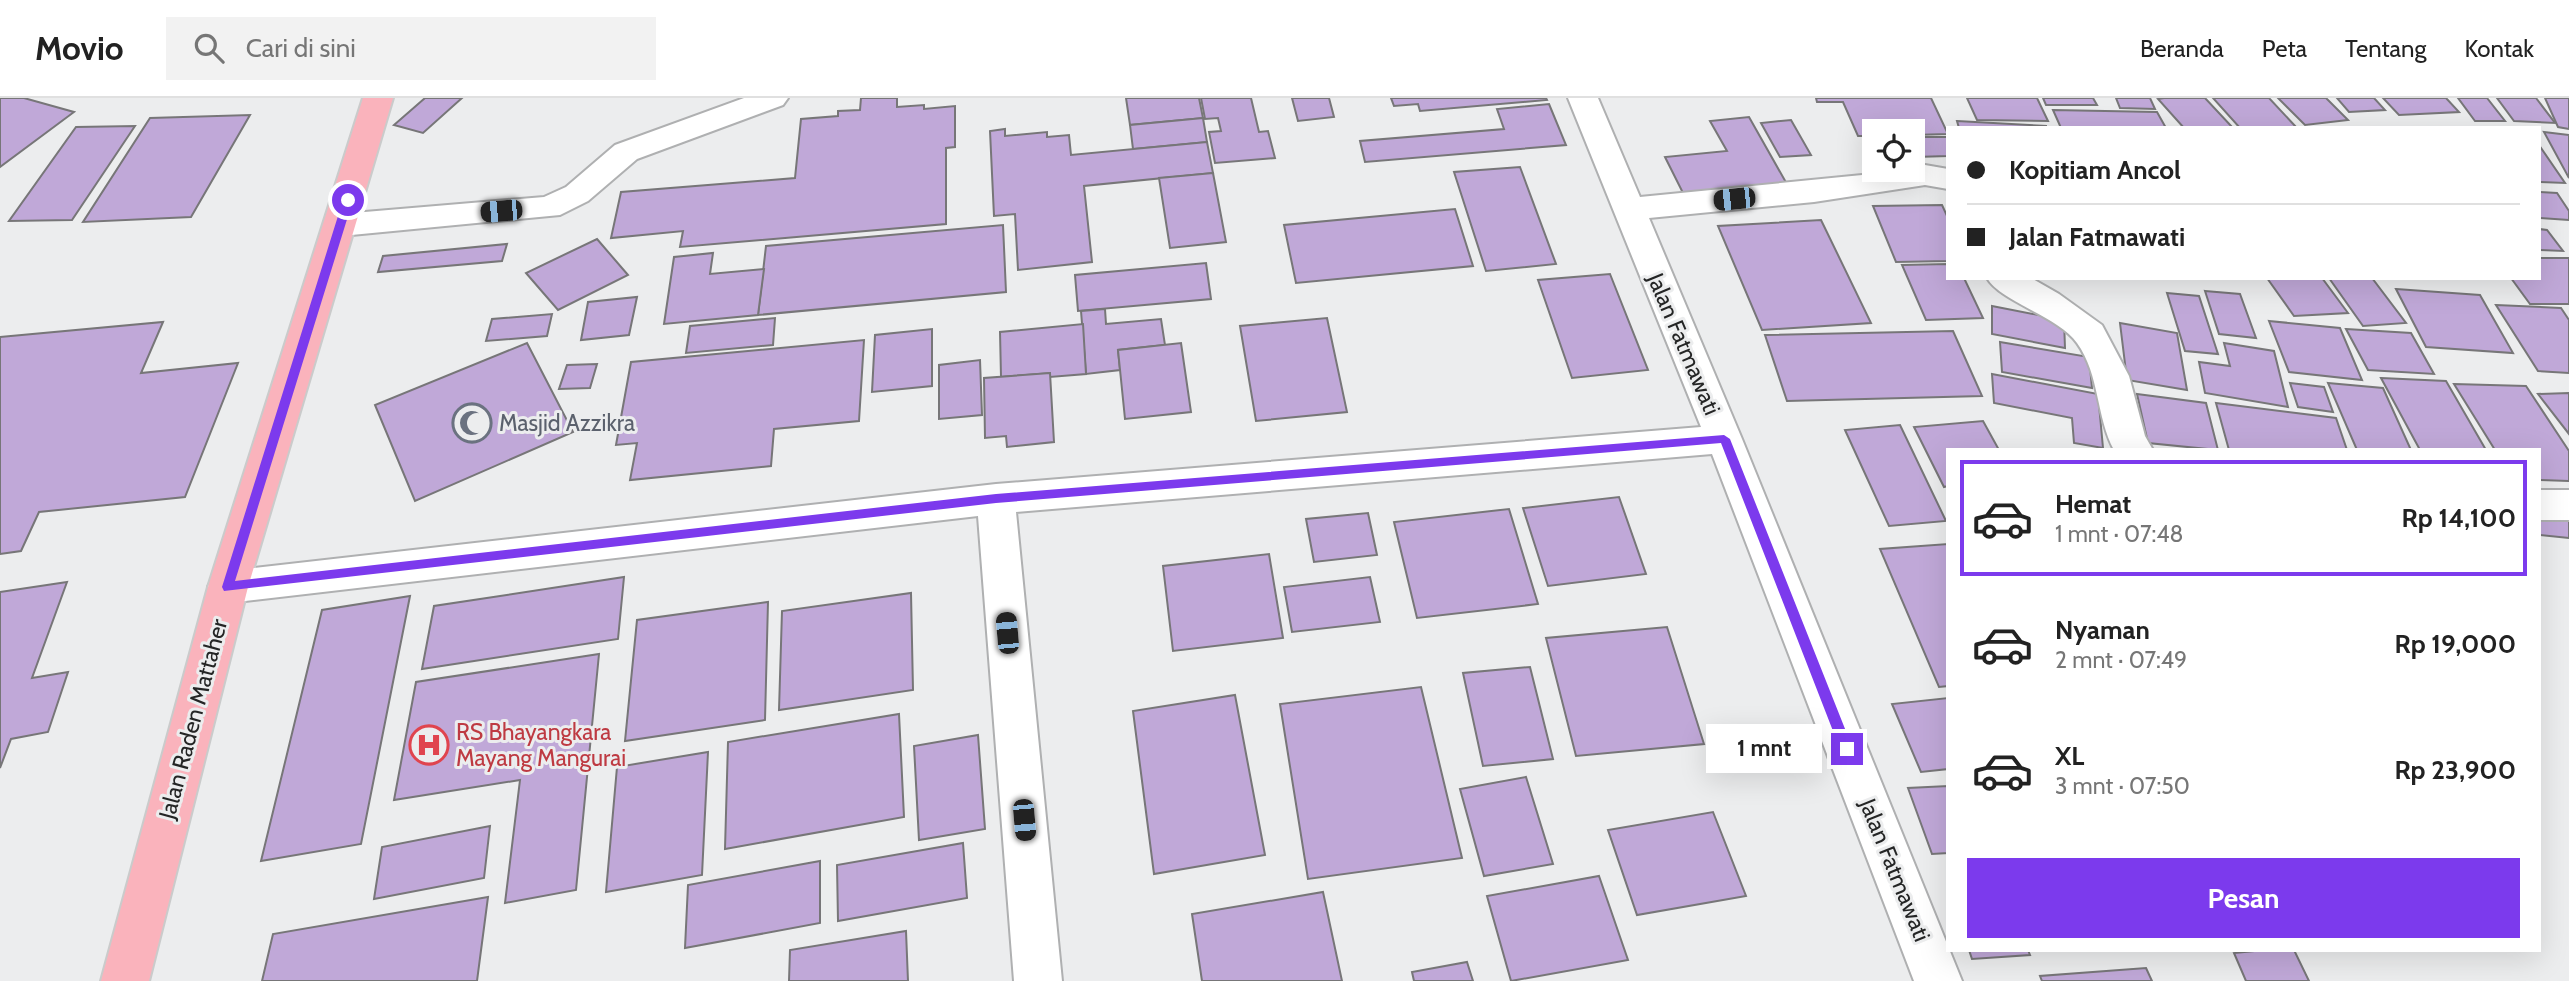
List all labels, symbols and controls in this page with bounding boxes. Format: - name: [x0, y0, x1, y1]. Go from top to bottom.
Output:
- search box: [166, 17, 656, 80]
- text: Movio: [35, 28, 124, 68]
- icon: search: [190, 29, 228, 67]
- text: Cari di sini: [246, 32, 356, 64]
- text: Beranda: [2140, 34, 2224, 63]
- text: Peta: [2262, 34, 2307, 63]
- text: Tentang: [2345, 34, 2426, 63]
- text: Kontak: [2464, 34, 2534, 63]
- map controls: [1862, 119, 1925, 182]
- button: locate: [1862, 119, 1925, 182]
- text: Kopitiam Ancol: [2009, 154, 2181, 186]
- route start: [332, 184, 364, 216]
- car: [1713, 186, 1756, 212]
- car: [480, 199, 523, 223]
- text: Jalan Fatmawati: [2009, 221, 2185, 253]
- street label: Jalan Fatmawati: [1641, 268, 1726, 419]
- mosque icon: Masjid Azzikra: [451, 402, 493, 444]
- place label: Masjid Azzikra: [499, 409, 635, 437]
- icon: car: [1971, 487, 2034, 550]
- text: Hemat: [2055, 488, 2131, 520]
- text: Rp 14,100: [2402, 502, 2516, 534]
- text: 1 mnt · 07:48: [2055, 520, 2183, 548]
- car: [995, 611, 1020, 655]
- icon: car: [1971, 613, 2034, 676]
- text: Nyaman: [2055, 614, 2150, 646]
- street label: Jalan Raden Mattaher: [153, 615, 233, 823]
- text: Rp 19,000: [2395, 628, 2516, 660]
- text: 2 mnt · 07:49: [2055, 646, 2187, 674]
- place label: RS Bhayangkara Mayang Mangurai: [456, 718, 626, 772]
- hospital icon: RS Bhayangkara Mayang Mangurai: [408, 724, 450, 766]
- callout: 1 mnt: [1707, 724, 1822, 774]
- route end: [1831, 733, 1863, 765]
- text: 1 mnt: [1737, 734, 1791, 762]
- icon: car: [1971, 739, 2034, 802]
- text: XL: [2055, 740, 2084, 772]
- text: Rp 23,900: [2394, 754, 2516, 786]
- text: 3 mnt · 07:50: [2055, 772, 2190, 800]
- street label: Jalan Fatmawati: [1853, 794, 1936, 945]
- car: [1012, 798, 1037, 842]
- button: Pesan: [1967, 858, 2520, 938]

